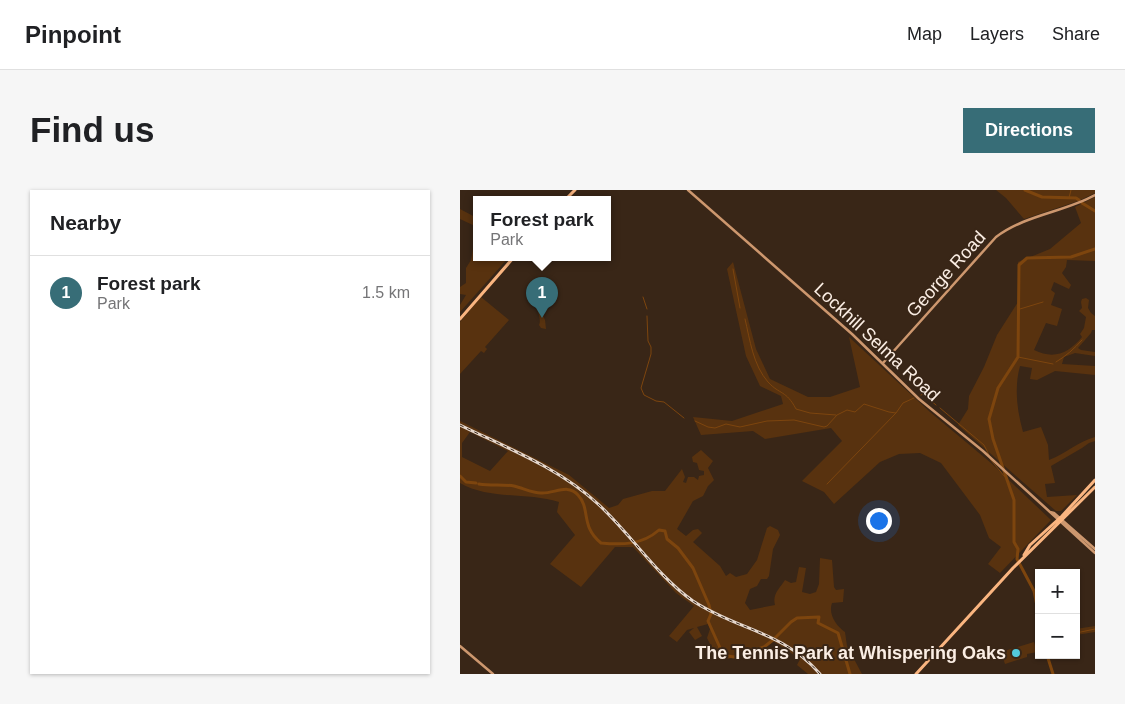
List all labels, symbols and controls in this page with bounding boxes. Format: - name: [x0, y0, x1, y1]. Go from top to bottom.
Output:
- text: Pinpoint: [25, 21, 121, 48]
- text: Map: [907, 24, 942, 44]
- text: Layers: [970, 24, 1024, 44]
- text: Share: [1052, 24, 1100, 44]
- button: Directions: [963, 108, 1095, 153]
- text: Find us: [30, 110, 154, 149]
- popup: [473, 196, 611, 261]
- text: Forest park: [490, 209, 594, 230]
- text: Nearby: [50, 211, 121, 234]
- street label: George Road: [902, 227, 990, 321]
- text: Park: [490, 231, 523, 248]
- text: Forest park: [97, 273, 200, 294]
- pin: 1: [526, 277, 558, 318]
- street label: Lockhill Selma Road: [810, 279, 944, 405]
- text: 1: [62, 284, 70, 301]
- text: 1.5 km: [362, 284, 410, 301]
- text: Park: [97, 295, 130, 312]
- your location: [866, 508, 892, 534]
- map controls: [1035, 569, 1080, 659]
- button: +: [1035, 569, 1080, 614]
- button: −: [1035, 614, 1080, 659]
- place label: The Tennis Park at Whispering Oaks: [695, 643, 1006, 663]
- marker: The Tennis Park at Whispering Oaks: [1010, 647, 1022, 659]

